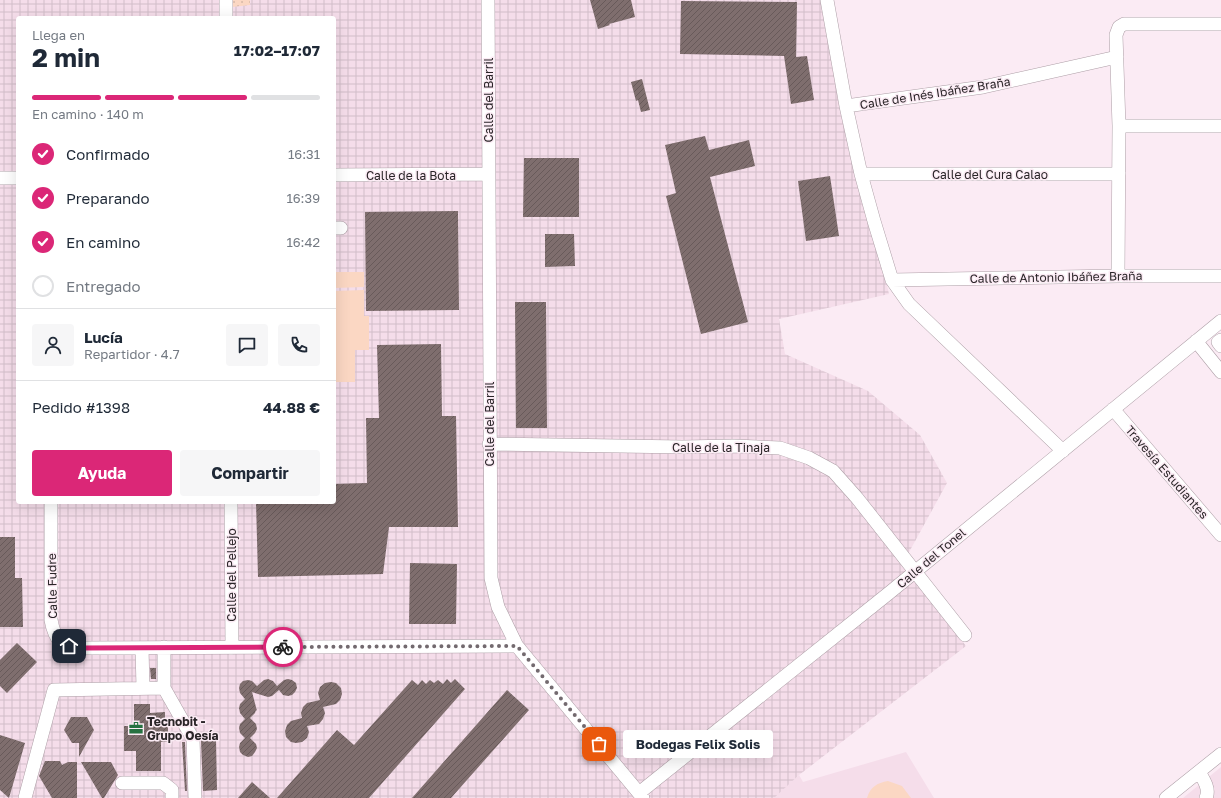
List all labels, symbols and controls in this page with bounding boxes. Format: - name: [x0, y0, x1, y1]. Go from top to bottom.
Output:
- text: Llega en: [32, 27, 85, 43]
- text: 17:02–17:07: [234, 41, 320, 59]
- text: 2 min: [32, 42, 100, 73]
- street label: Calle del Barril: [481, 57, 496, 142]
- street label: Calle de Inés Ibáñez Braña: [859, 74, 1011, 112]
- text: En camino · 140 m: [32, 106, 144, 122]
- icon: check: [32, 143, 54, 165]
- text: Confirmado: [66, 145, 150, 163]
- text: 16:31: [288, 146, 320, 162]
- street label: Calle del Cura Calao: [932, 167, 1048, 182]
- street label: Calle de la Bota: [366, 168, 456, 183]
- icon: check: [32, 187, 54, 209]
- text: Preparando: [66, 189, 150, 207]
- text: 16:39: [286, 190, 320, 206]
- icon: check: [32, 231, 54, 253]
- text: En camino: [66, 233, 140, 251]
- text: 16:42: [286, 234, 320, 250]
- street label: Calle de Antonio Ibáñez Braña: [969, 268, 1143, 286]
- text: Entregado: [66, 277, 141, 295]
- button: person: [32, 324, 74, 366]
- button: chat: [226, 324, 268, 366]
- button: phone: [278, 324, 320, 366]
- text: Lucía: [84, 328, 123, 346]
- text: Repartidor · 4.7: [84, 346, 180, 362]
- street label: Calle del Barril: [482, 381, 497, 466]
- text: Pedido #1398: [32, 398, 130, 416]
- text: 44.88 €: [263, 398, 320, 416]
- street label: Travesía Estudiantes: [1122, 422, 1212, 522]
- street label: Calle de la Tinaja: [672, 440, 770, 455]
- button: Ayuda: [32, 450, 172, 496]
- button: Compartir: [180, 450, 320, 496]
- street label: Calle del Tonel: [893, 525, 969, 591]
- street label: Calle del Pellejo: [224, 528, 239, 622]
- street label: Calle Fudre: [44, 553, 60, 619]
- courier: [263, 627, 303, 667]
- pin: [52, 629, 86, 663]
- icon: home: [58, 635, 80, 657]
- icon: bike: [272, 636, 294, 658]
- place label: Tecnobit - Grupo Oesía: [147, 714, 219, 743]
- office icon: Tecnobit - Grupo Oesía: [128, 720, 144, 736]
- pin: [582, 727, 616, 761]
- callout: Bodegas Felix Solis: [623, 730, 773, 758]
- icon: bag: [588, 733, 610, 755]
- text: Bodegas Felix Solis: [636, 736, 760, 752]

